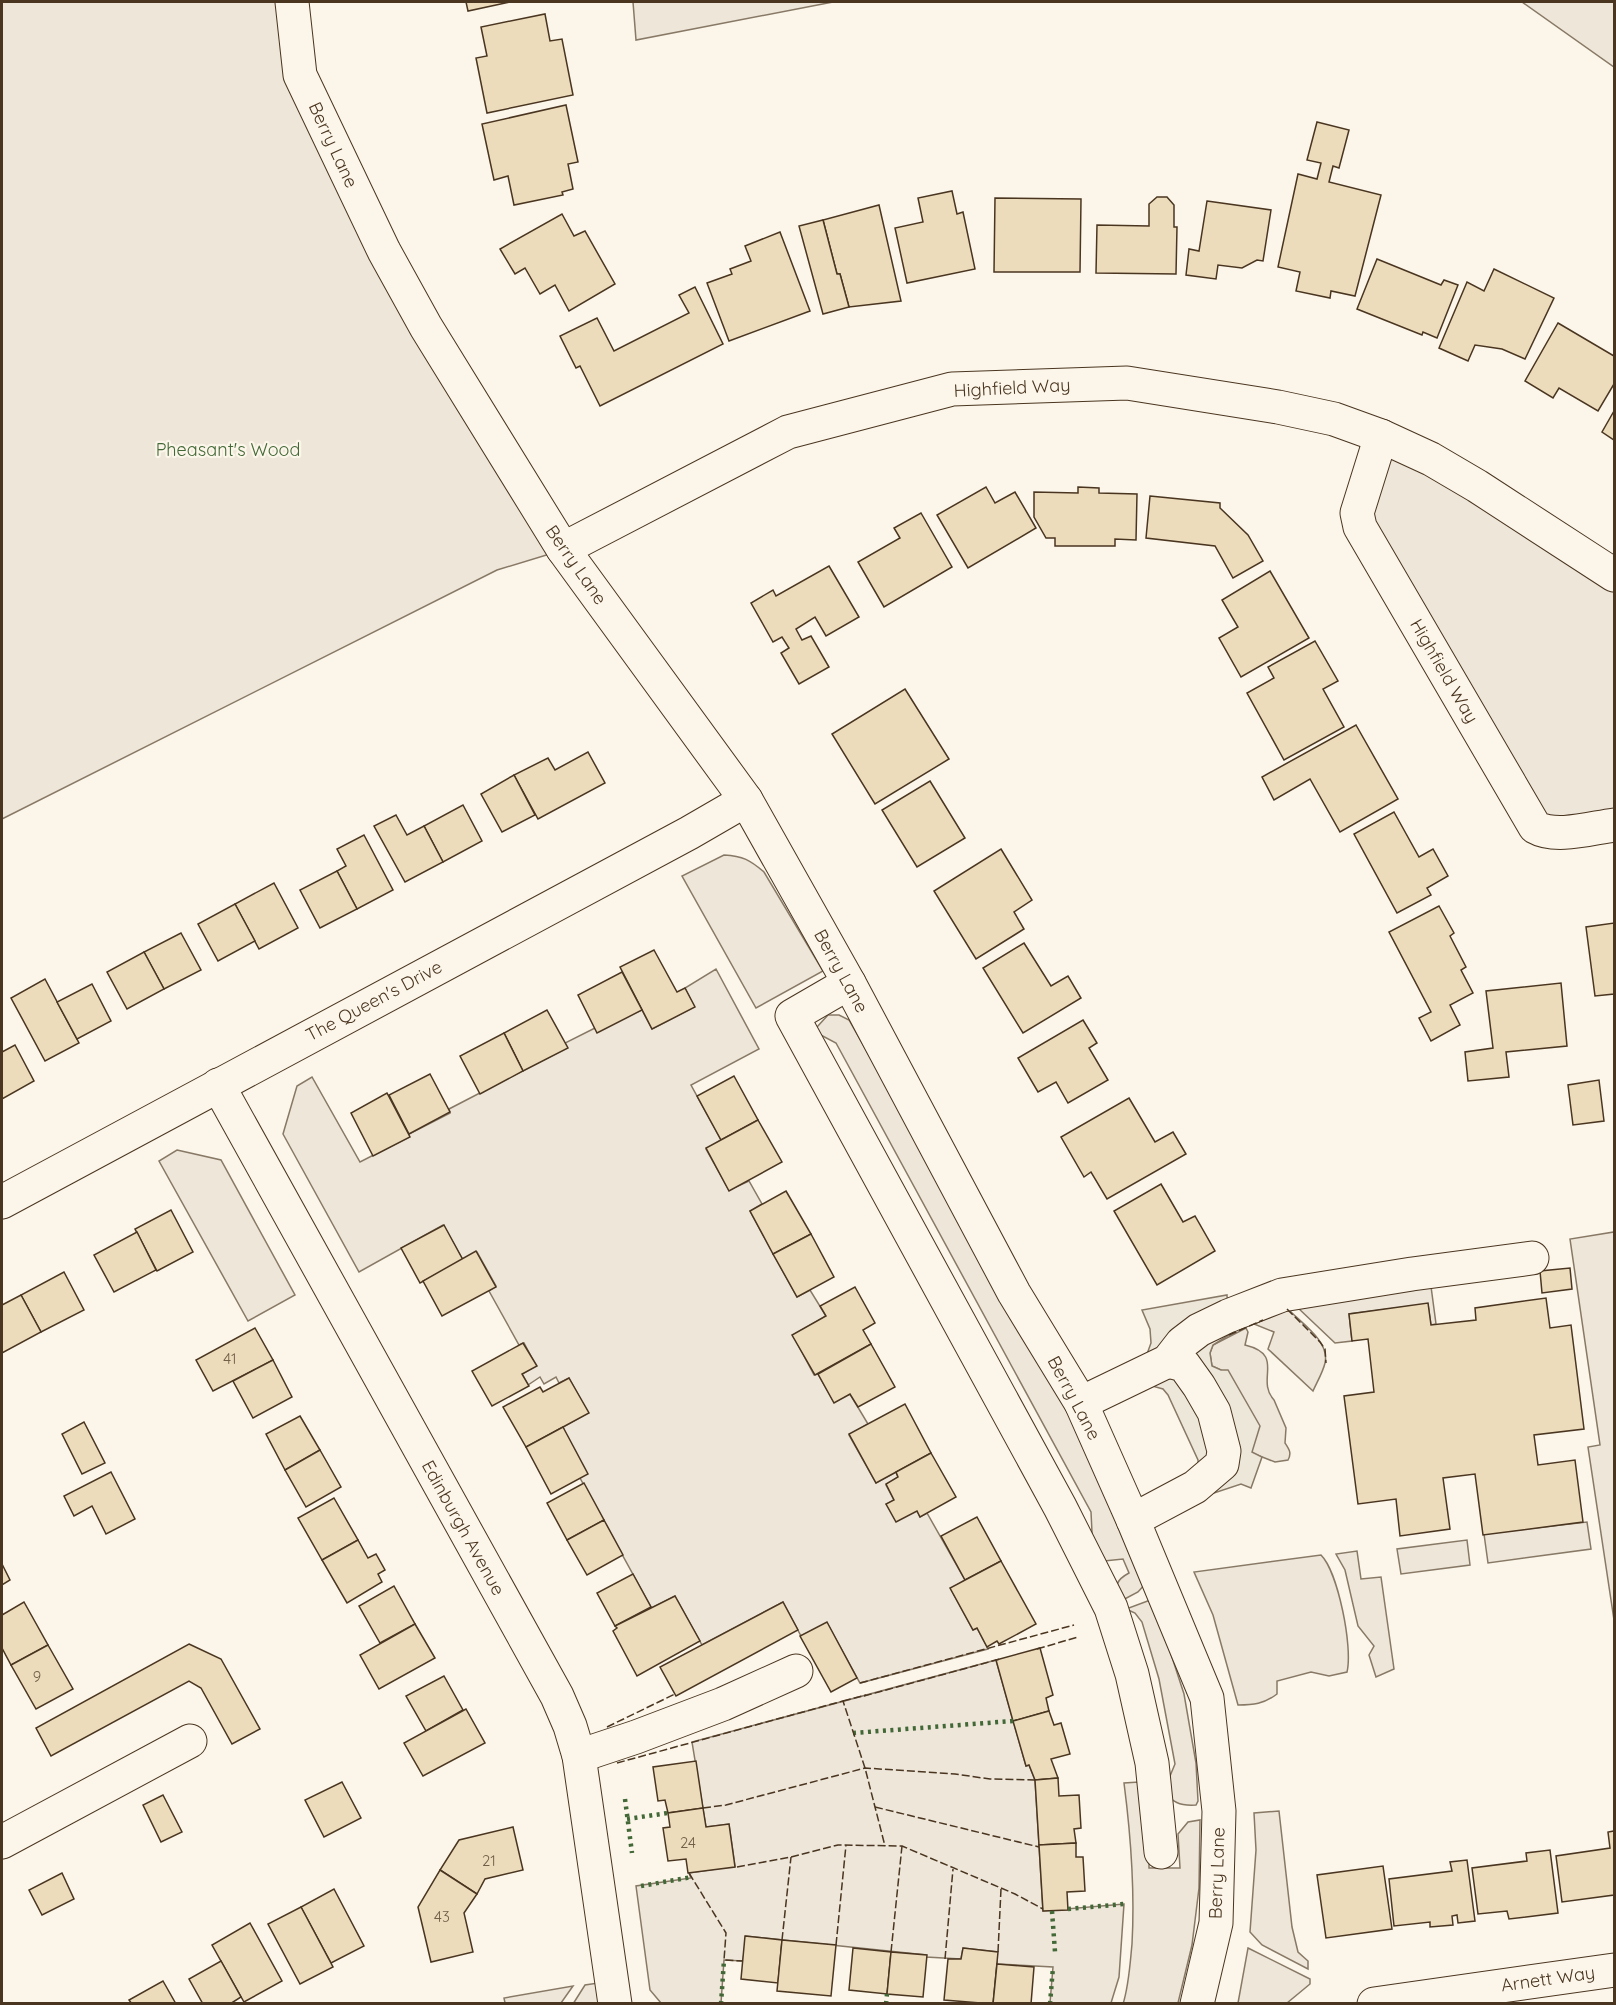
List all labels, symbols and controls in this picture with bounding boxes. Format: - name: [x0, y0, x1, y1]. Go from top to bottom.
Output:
- street label: Berry Lane: [304, 98, 363, 191]
- street label: Highfield Way: [953, 373, 1071, 402]
- park label: Pheasant's Wood: [156, 438, 300, 461]
- street label: Berry Lane: [541, 520, 612, 609]
- street label: Highfield Way: [1405, 614, 1484, 727]
- street label: Berry Lane: [809, 925, 874, 1017]
- street label: The Queen's Drive: [302, 955, 446, 1046]
- house number: 41: [223, 1349, 237, 1368]
- street label: Berry Lane: [1043, 1352, 1106, 1444]
- street label: Edinburgh Avenue: [417, 1456, 510, 1599]
- house number: 9: [33, 1667, 41, 1686]
- street label: Berry Lane: [1203, 1827, 1230, 1919]
- house number: 24: [680, 1833, 696, 1852]
- house number: 21: [482, 1851, 496, 1870]
- house number: 43: [434, 1907, 450, 1926]
- street label: Arnett Way: [1499, 1961, 1596, 1996]

